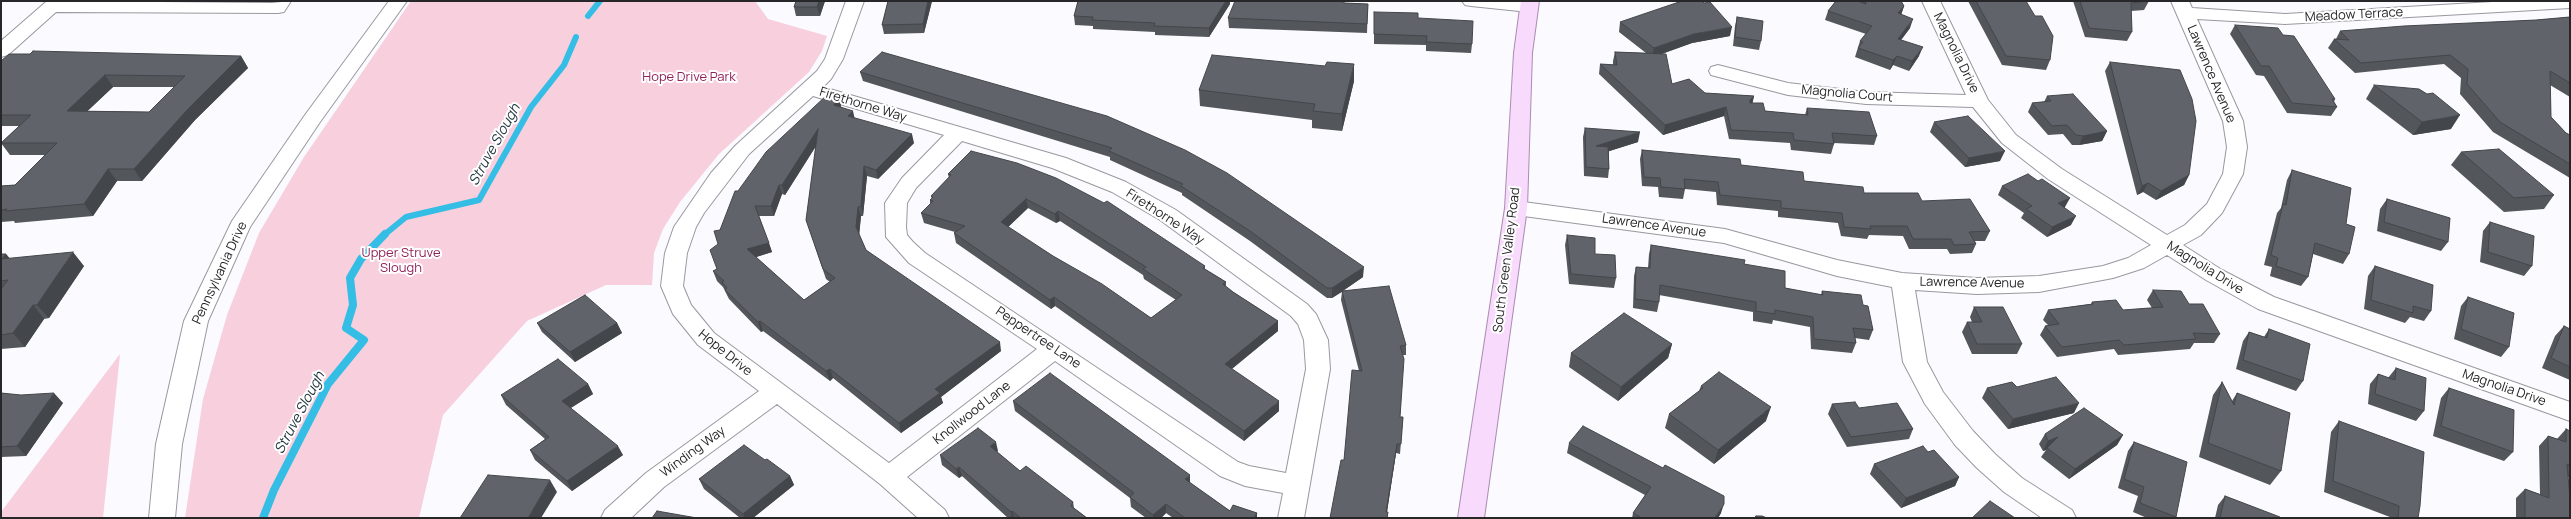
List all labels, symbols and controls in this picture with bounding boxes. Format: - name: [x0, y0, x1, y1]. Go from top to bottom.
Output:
- street label: Meadow Terrace: [2304, 5, 2404, 25]
- street label: Magnolia Drive: [1930, 10, 1982, 96]
- street label: Lawrence Avenue: [2183, 23, 2239, 125]
- park label: Hope Drive Park: [642, 69, 736, 85]
- street label: Magnolia Court: [1801, 82, 1893, 106]
- street label: Firethorne Way: [818, 84, 908, 126]
- water label: Struve Slough: [466, 101, 524, 189]
- street label: Firethorne Way: [1123, 186, 1207, 248]
- street label: South Green Valley Road: [1490, 186, 1524, 334]
- street label: Lawrence Avenue: [1601, 211, 1707, 241]
- street label: Pennsylvania Drive: [189, 219, 251, 327]
- street label: Magnolia Drive: [2164, 238, 2246, 298]
- park label: Upper Struve Slough: [362, 245, 440, 276]
- street label: Lawrence Avenue: [1919, 274, 2025, 292]
- street label: Peppertree Lane: [992, 304, 1084, 372]
- street label: Hope Drive: [695, 327, 755, 379]
- street label: Magnolia Drive: [2460, 366, 2548, 410]
- water label: Struve Slough: [271, 369, 329, 457]
- street label: Knollwood Lane: [930, 378, 1014, 448]
- street label: Winding Way: [657, 423, 729, 481]

